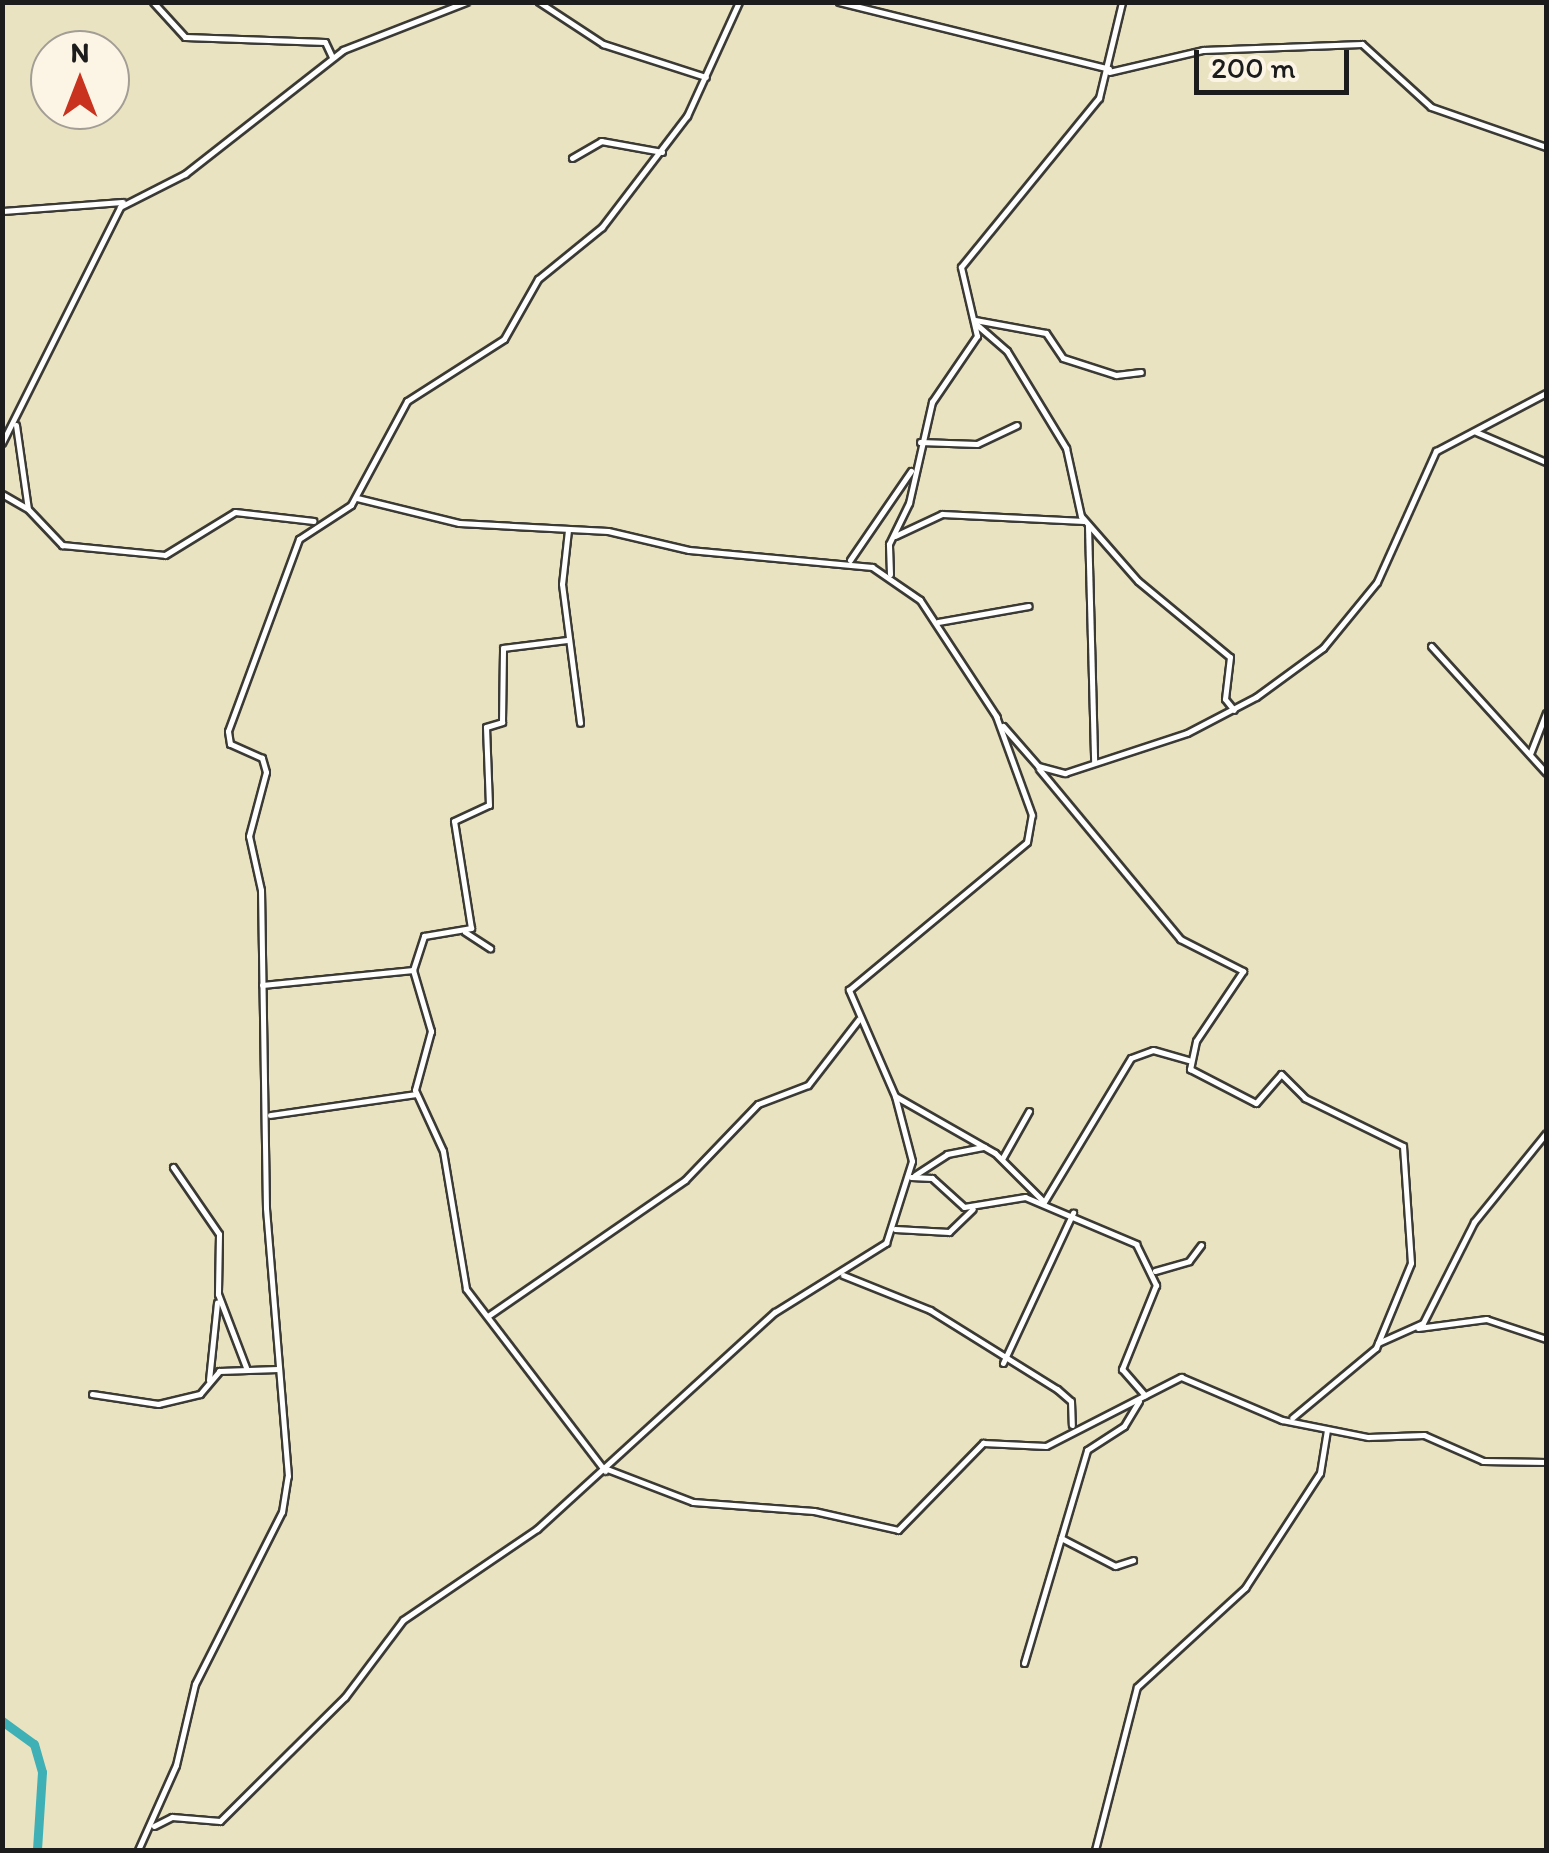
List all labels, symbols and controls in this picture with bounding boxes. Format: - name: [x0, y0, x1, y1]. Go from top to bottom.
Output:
- north arrow: [30, 30, 130, 130]
- scale bar: [1199, 30, 1354, 92]
- text: N: [71, 35, 89, 69]
- text: 200 m: [1211, 49, 1296, 86]

